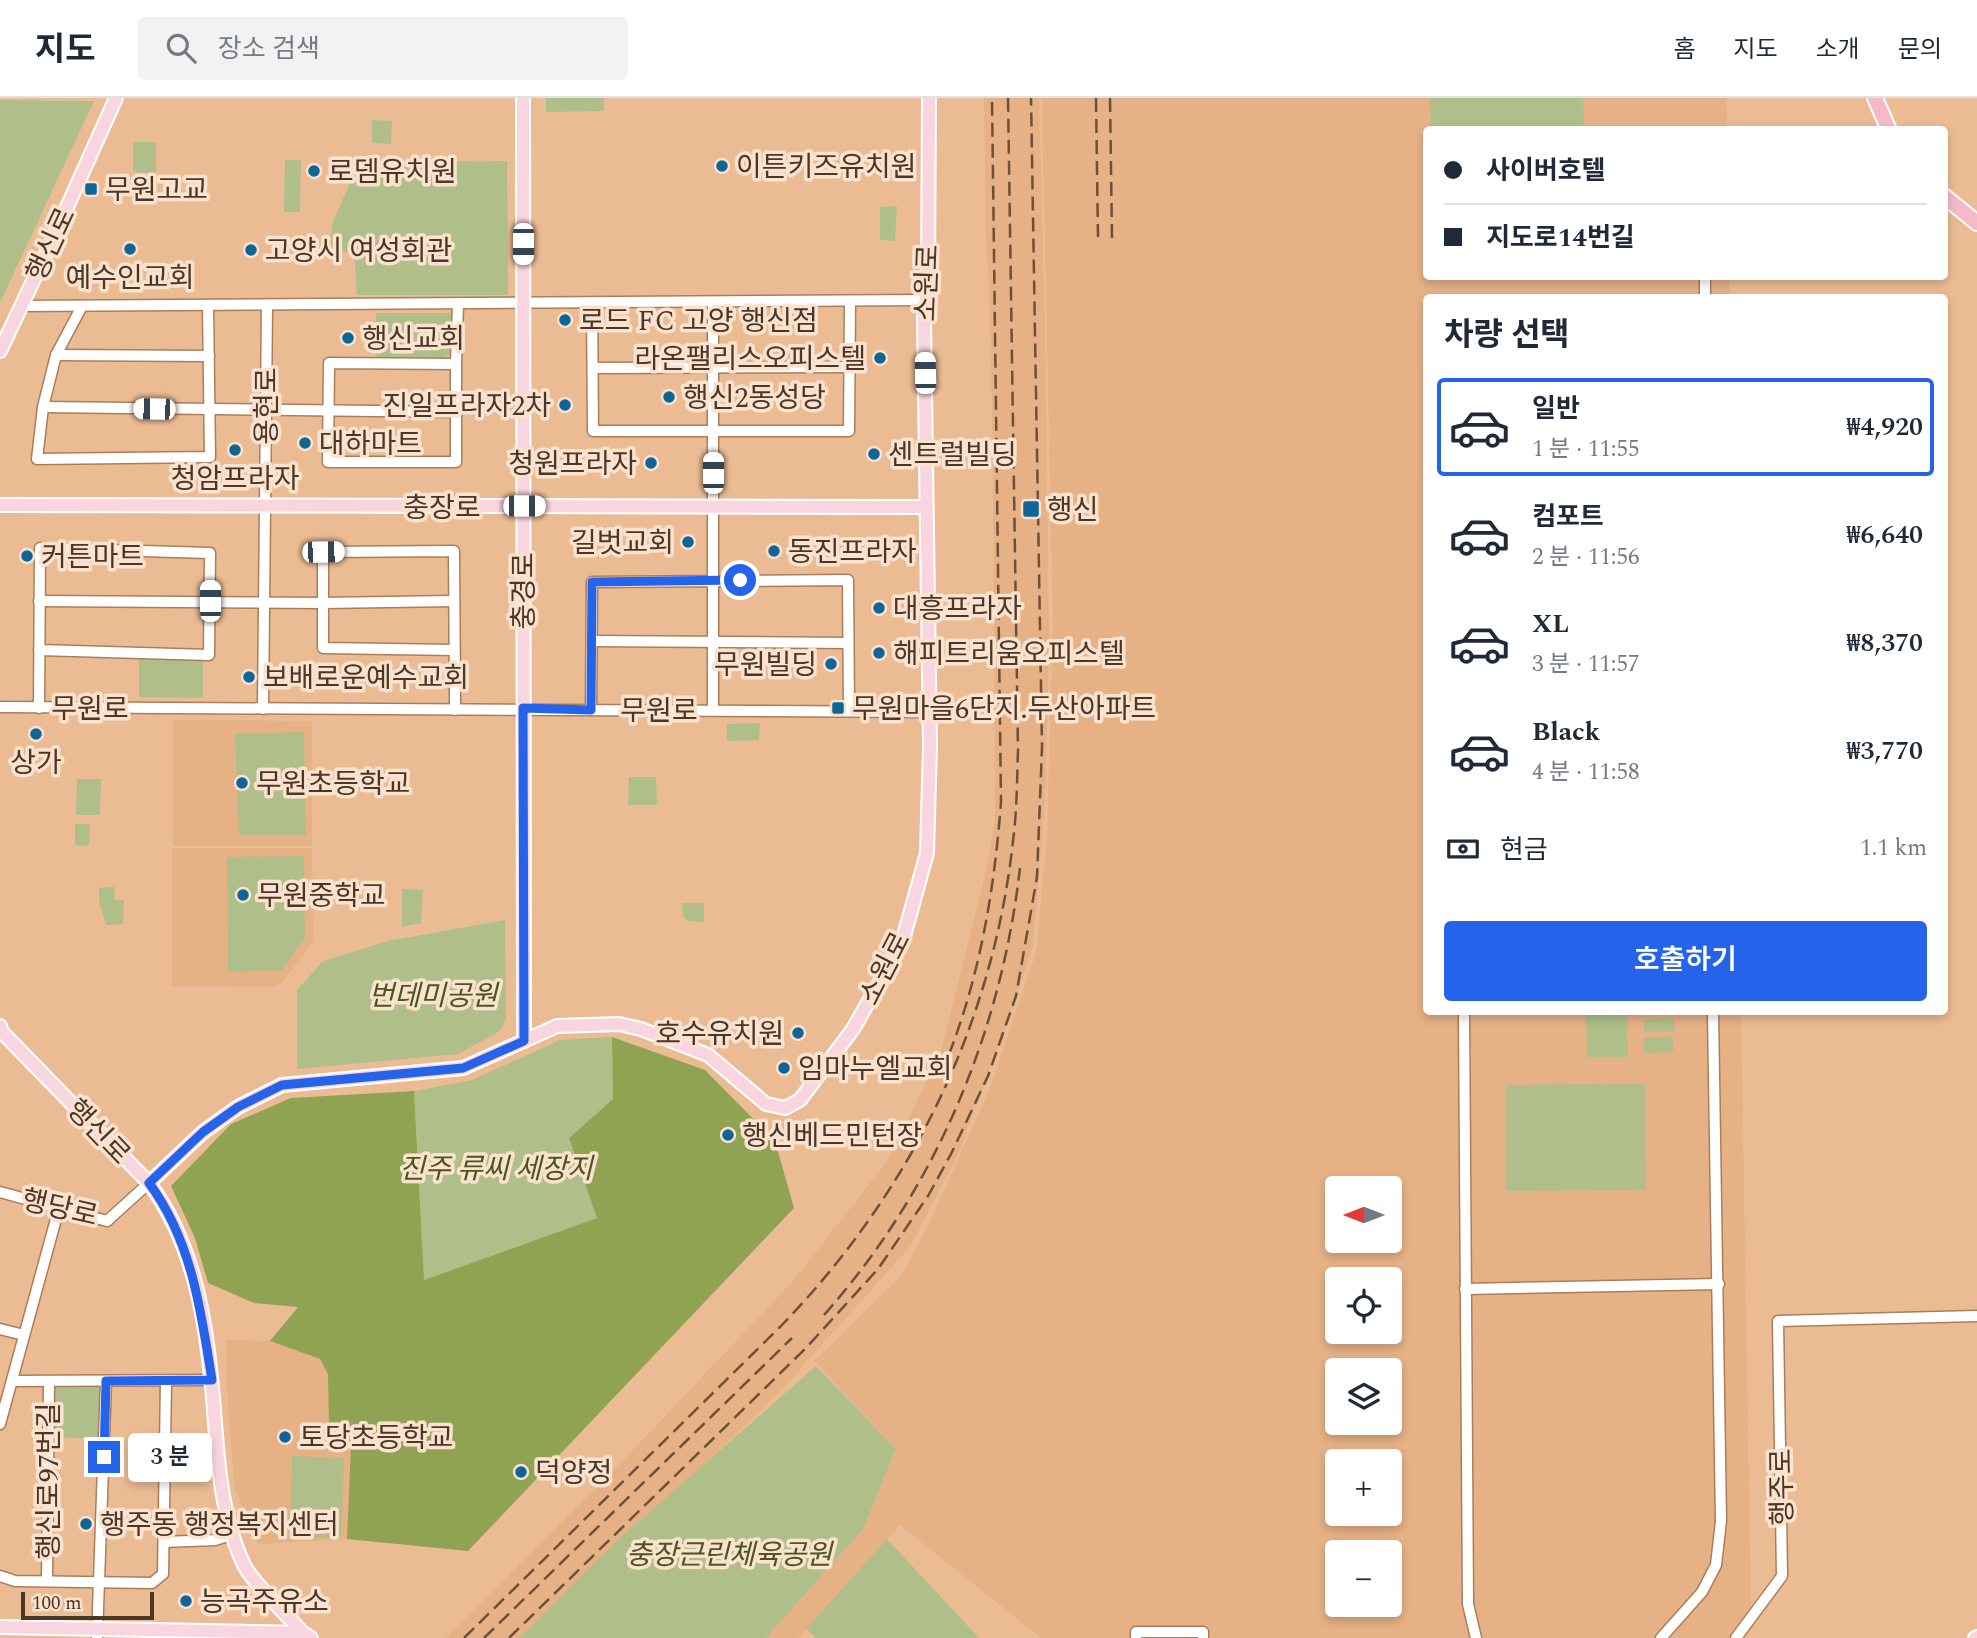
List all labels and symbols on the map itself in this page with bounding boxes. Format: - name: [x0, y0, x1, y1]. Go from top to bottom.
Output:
- place label: 이튼키즈유치원: [736, 146, 916, 189]
- place label: 로뎀유치원: [328, 151, 457, 194]
- marker: 이튼키즈유치원: [714, 158, 730, 174]
- marker: 로뎀유치원: [306, 163, 322, 179]
- place label: 무원고교: [105, 169, 208, 212]
- marker: 무원고교: [83, 181, 99, 197]
- street label: 행신로: [16, 201, 87, 289]
- car: [513, 223, 534, 265]
- place label: 고양시 여성회관: [265, 230, 452, 273]
- marker: 예수인교회: [122, 241, 138, 257]
- marker: 고양시 여성회관: [243, 242, 259, 258]
- street label: 소원로: [905, 244, 950, 322]
- place label: 예수인교회: [66, 257, 194, 300]
- place label: 로드 FC 고양 행신점: [579, 300, 818, 343]
- marker: 로드 FC 고양 행신점: [557, 312, 573, 328]
- place label: 행신교회: [362, 318, 465, 361]
- marker: 행신교회: [340, 330, 356, 346]
- place label: 라온팰리스오피스텔: [634, 338, 866, 381]
- marker: 라온팰리스오피스텔: [872, 350, 888, 366]
- car: [915, 352, 936, 394]
- street label: 용현로: [246, 367, 289, 445]
- place label: 행신2동성당: [683, 377, 826, 420]
- place label: 진일프라자2차: [382, 385, 551, 428]
- marker: 행신2동성당: [661, 389, 677, 405]
- marker: 진일프라자2차: [557, 397, 573, 413]
- car: [133, 398, 176, 420]
- place label: 대하마트: [319, 423, 422, 466]
- place label: 센트럴빌딩: [888, 434, 1017, 477]
- marker: 대하마트: [297, 435, 313, 451]
- marker: 청암프라자: [227, 442, 243, 458]
- place label: 청원프라자: [508, 443, 637, 486]
- marker: 센트럴빌딩: [866, 446, 882, 462]
- car: [703, 452, 724, 494]
- marker: 청원프라자: [643, 455, 659, 471]
- place label: 청암프라자: [171, 458, 299, 501]
- street label: 충장로: [403, 487, 481, 530]
- place label: 행신: [1047, 489, 1099, 532]
- car: [504, 496, 546, 517]
- marker: 행신: [1021, 499, 1041, 519]
- place label: 길벗교회: [571, 522, 674, 565]
- place label: 동진프라자: [788, 531, 917, 574]
- marker: 길벗교회: [680, 534, 696, 550]
- place label: 커튼마트: [41, 536, 144, 579]
- car: [302, 541, 345, 563]
- marker: 동진프라자: [766, 543, 782, 559]
- marker: 커튼마트: [19, 548, 35, 564]
- street label: 충경로: [503, 552, 546, 630]
- route start: [724, 564, 756, 596]
- car: [200, 580, 221, 622]
- place label: 대흥프라자: [893, 588, 1022, 631]
- marker: 대흥프라자: [871, 600, 887, 616]
- place label: 해피트리움오피스텔: [893, 633, 1125, 676]
- place label: 무원빌딩: [714, 644, 817, 687]
- marker: 해피트리움오피스텔: [871, 645, 887, 661]
- marker: 무원빌딩: [823, 656, 839, 672]
- place label: 보배로운예수교회: [263, 657, 469, 700]
- marker: 보배로운예수교회: [241, 669, 257, 685]
- street label: 무원로: [51, 688, 129, 731]
- place label: 무원마을6단지.두산아파트: [852, 688, 1156, 731]
- street label: 무원로: [620, 690, 698, 733]
- marker: 무원마을6단지.두산아파트: [830, 700, 846, 716]
- marker: 상가: [28, 726, 44, 742]
- place label: 상가: [10, 742, 62, 785]
- place label: 무원초등학교: [256, 763, 411, 806]
- marker: 무원초등학교: [234, 775, 250, 791]
- place label: 무원중학교: [257, 875, 386, 918]
- marker: 무원중학교: [235, 887, 251, 903]
- street label: 소원로: [849, 924, 922, 1013]
- park label: 번데미공원: [369, 975, 500, 1018]
- place label: 호수유치원: [655, 1013, 784, 1056]
- marker: 호수유치원: [790, 1025, 806, 1041]
- place label: 임마누엘교회: [798, 1048, 953, 1091]
- marker: 임마누엘교회: [776, 1060, 792, 1076]
- street label: 행신로: [56, 1089, 140, 1175]
- place label: 행신베드민턴장: [742, 1115, 922, 1158]
- marker: 행신베드민턴장: [720, 1127, 736, 1143]
- park label: 진주 류씨 세장지: [399, 1148, 595, 1191]
- north arrow: [1325, 1176, 1402, 1253]
- street label: 행당로: [17, 1179, 102, 1238]
- street label: 행신로97번길: [28, 1403, 71, 1559]
- place label: 토당초등학교: [299, 1417, 454, 1460]
- marker: 토당초등학교: [277, 1429, 293, 1445]
- callout: 3 분: [128, 1432, 212, 1482]
- route end: [88, 1441, 120, 1473]
- street label: 행주로: [1760, 1448, 1805, 1526]
- place label: 덕양정: [535, 1452, 612, 1495]
- marker: 덕양정: [513, 1464, 529, 1480]
- place label: 행주동 행정복지센터: [100, 1504, 339, 1547]
- marker: 행주동 행정복지센터: [78, 1516, 94, 1532]
- park label: 충장근린체육공원: [626, 1534, 834, 1577]
- place label: 능곡주유소: [200, 1581, 329, 1624]
- scale bar: [21, 1589, 154, 1621]
- marker: 능곡주유소: [178, 1593, 194, 1609]

